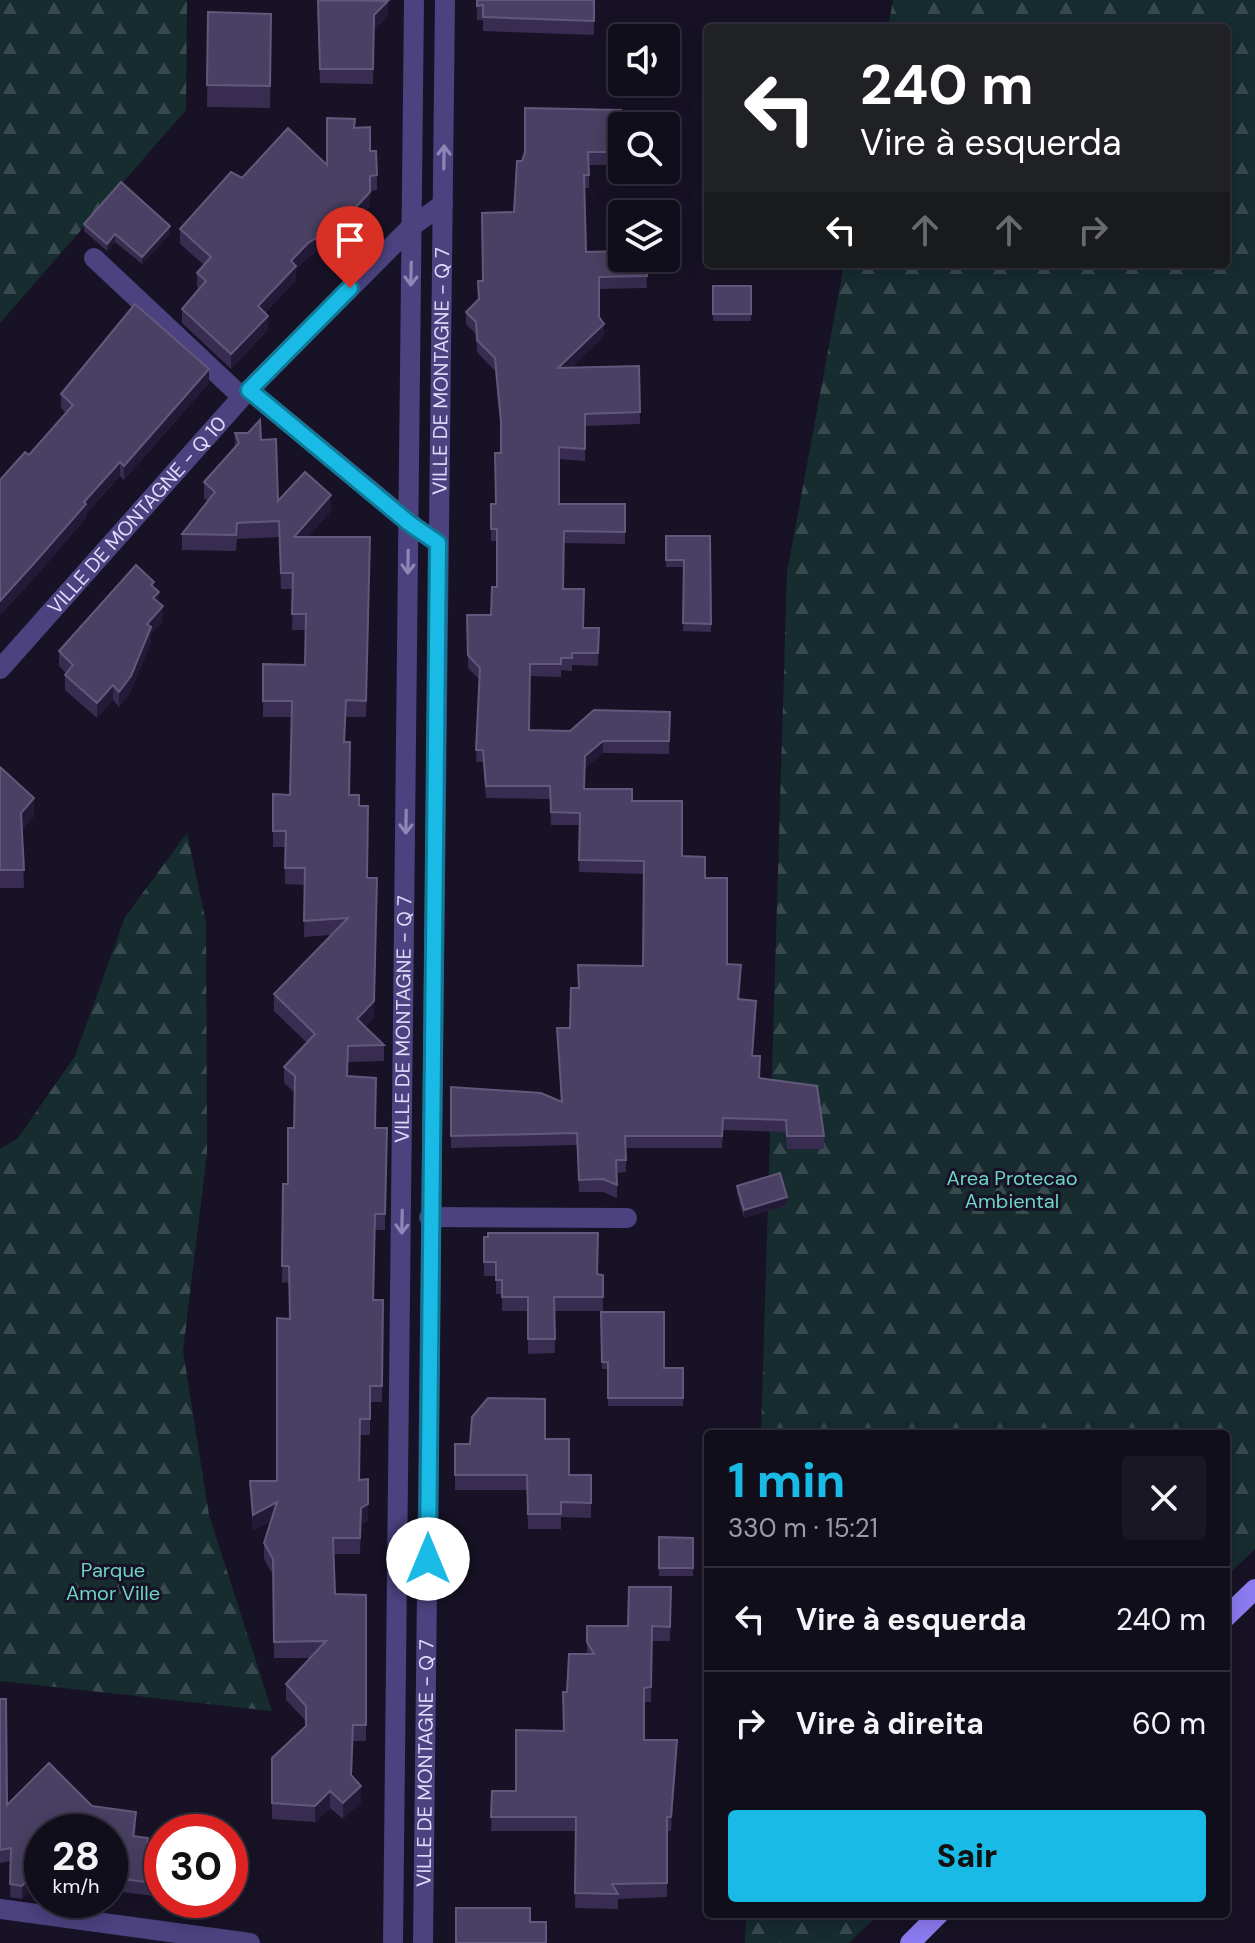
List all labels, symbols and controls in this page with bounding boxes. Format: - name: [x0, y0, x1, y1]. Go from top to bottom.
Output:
- map controls: [608, 24, 680, 272]
- button: sound: [608, 24, 680, 96]
- text: 240 m: [860, 48, 1034, 121]
- icon: left: [728, 56, 832, 160]
- button: search: [608, 112, 680, 184]
- text: Vire à esquerda: [860, 119, 1122, 166]
- one-way arrow: [436, 144, 452, 171]
- button: layers: [608, 200, 680, 272]
- pin: [316, 206, 384, 288]
- icon: left: [819, 208, 863, 252]
- icon: ahead: [903, 208, 947, 252]
- icon: ahead: [987, 208, 1031, 252]
- icon: right: [1071, 208, 1115, 252]
- icon: arrive: [328, 218, 372, 262]
- street label: VILLE DE MONTAGNE - Q 7: [426, 247, 455, 495]
- one-way arrow: [403, 260, 419, 287]
- street label: VILLE DE MONTAGNE - Q 10: [42, 410, 232, 620]
- one-way arrow: [401, 548, 416, 575]
- one-way arrow: [398, 808, 414, 835]
- street label: VILLE DE MONTAGNE - Q 7: [389, 895, 417, 1143]
- park label: Area Protecao Ambiental: [946, 1165, 1078, 1214]
- one-way arrow: [394, 1208, 410, 1235]
- text: 1 min: [728, 1449, 845, 1512]
- button: close: [1122, 1456, 1206, 1540]
- text: 330 m · 15:21: [728, 1511, 878, 1545]
- position arrow: [386, 1517, 470, 1601]
- park label: Parque Amor Ville: [66, 1557, 160, 1606]
- icon: left: [728, 1597, 772, 1641]
- text: Vire à esquerda: [796, 1600, 1027, 1639]
- text: 240 m: [1116, 1600, 1206, 1639]
- street label: VILLE DE MONTAGNE - Q 7: [411, 1639, 439, 1887]
- icon: right: [728, 1701, 772, 1745]
- text: Vire à direita: [796, 1704, 984, 1743]
- text: 60 m: [1132, 1704, 1206, 1743]
- button: Sair: [728, 1810, 1206, 1902]
- speed limit sign: 30: [144, 1814, 248, 1918]
- text: 28: [52, 1830, 100, 1882]
- text: km/h: [52, 1873, 100, 1899]

